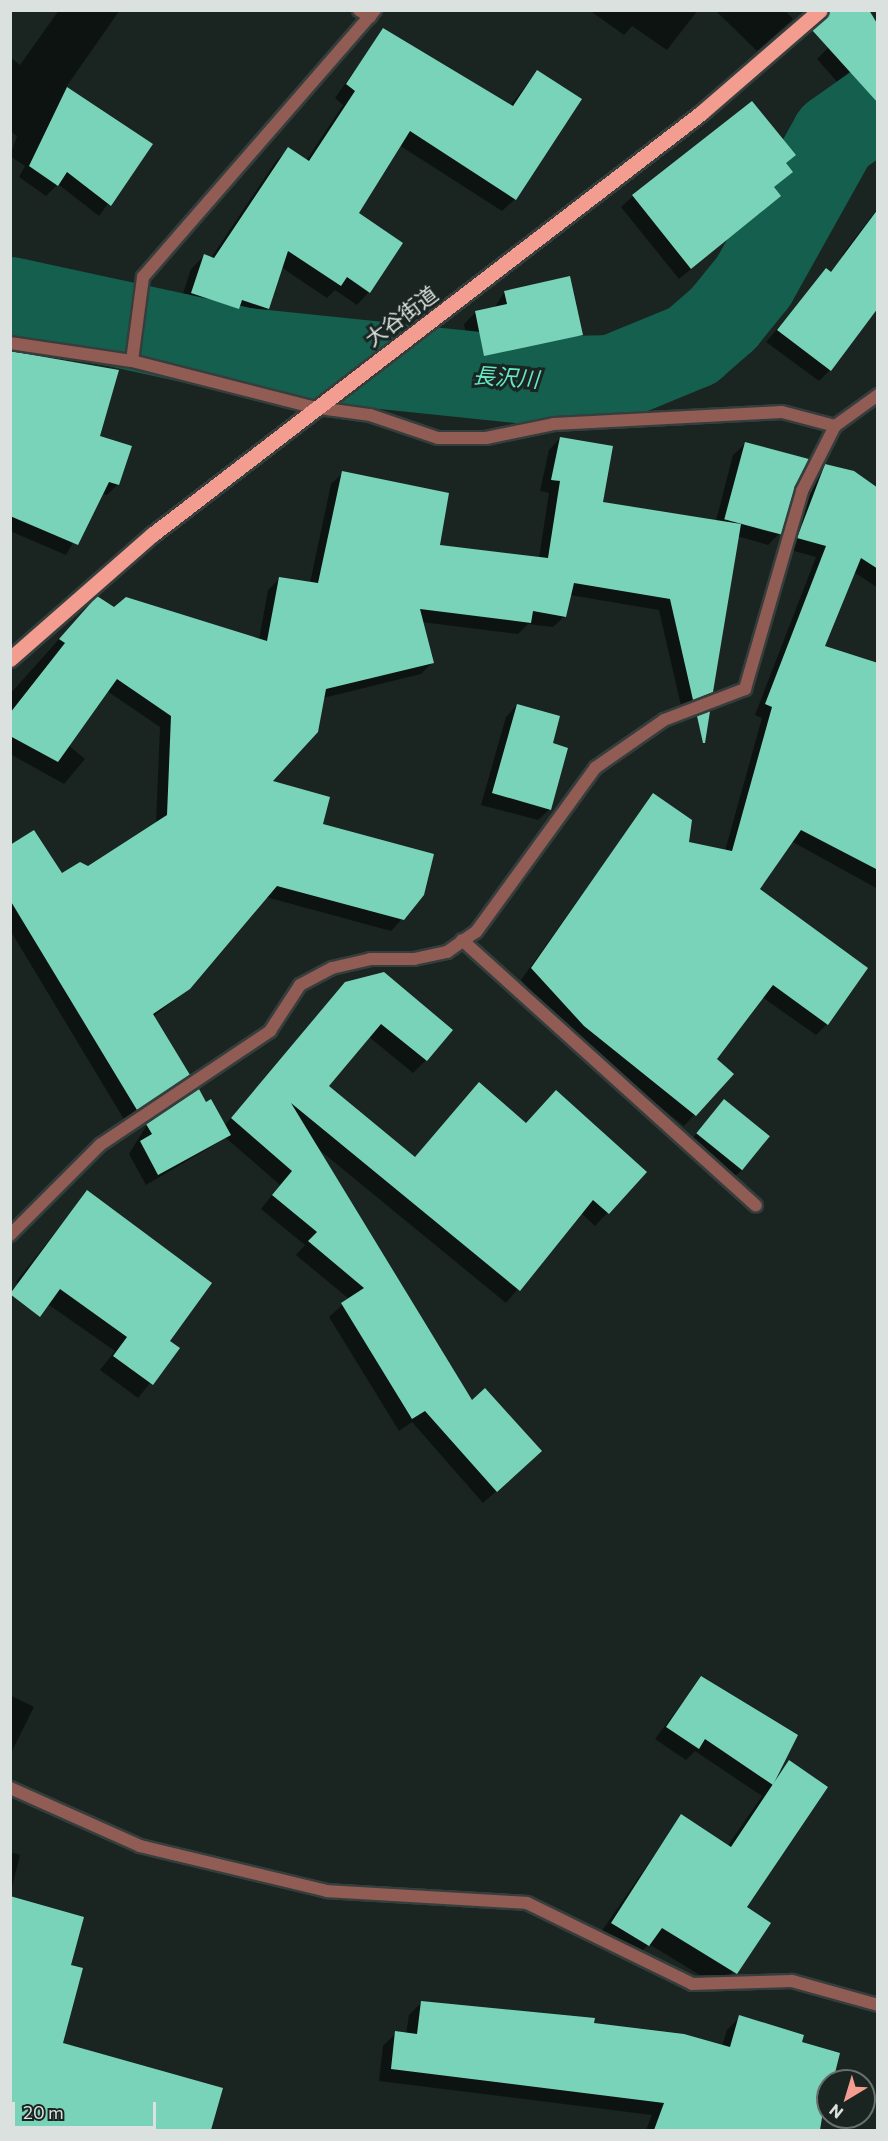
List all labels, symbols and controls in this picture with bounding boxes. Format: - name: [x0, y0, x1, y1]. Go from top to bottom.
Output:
- street label: 大谷街道: [360, 281, 442, 351]
- water label: 長沢川: [472, 362, 540, 392]
- north arrow: [816, 2069, 876, 2129]
- scale bar: [15, 2090, 159, 2128]
- text: 20 m: [23, 2101, 64, 2123]
- text: N: [825, 2101, 846, 2123]

